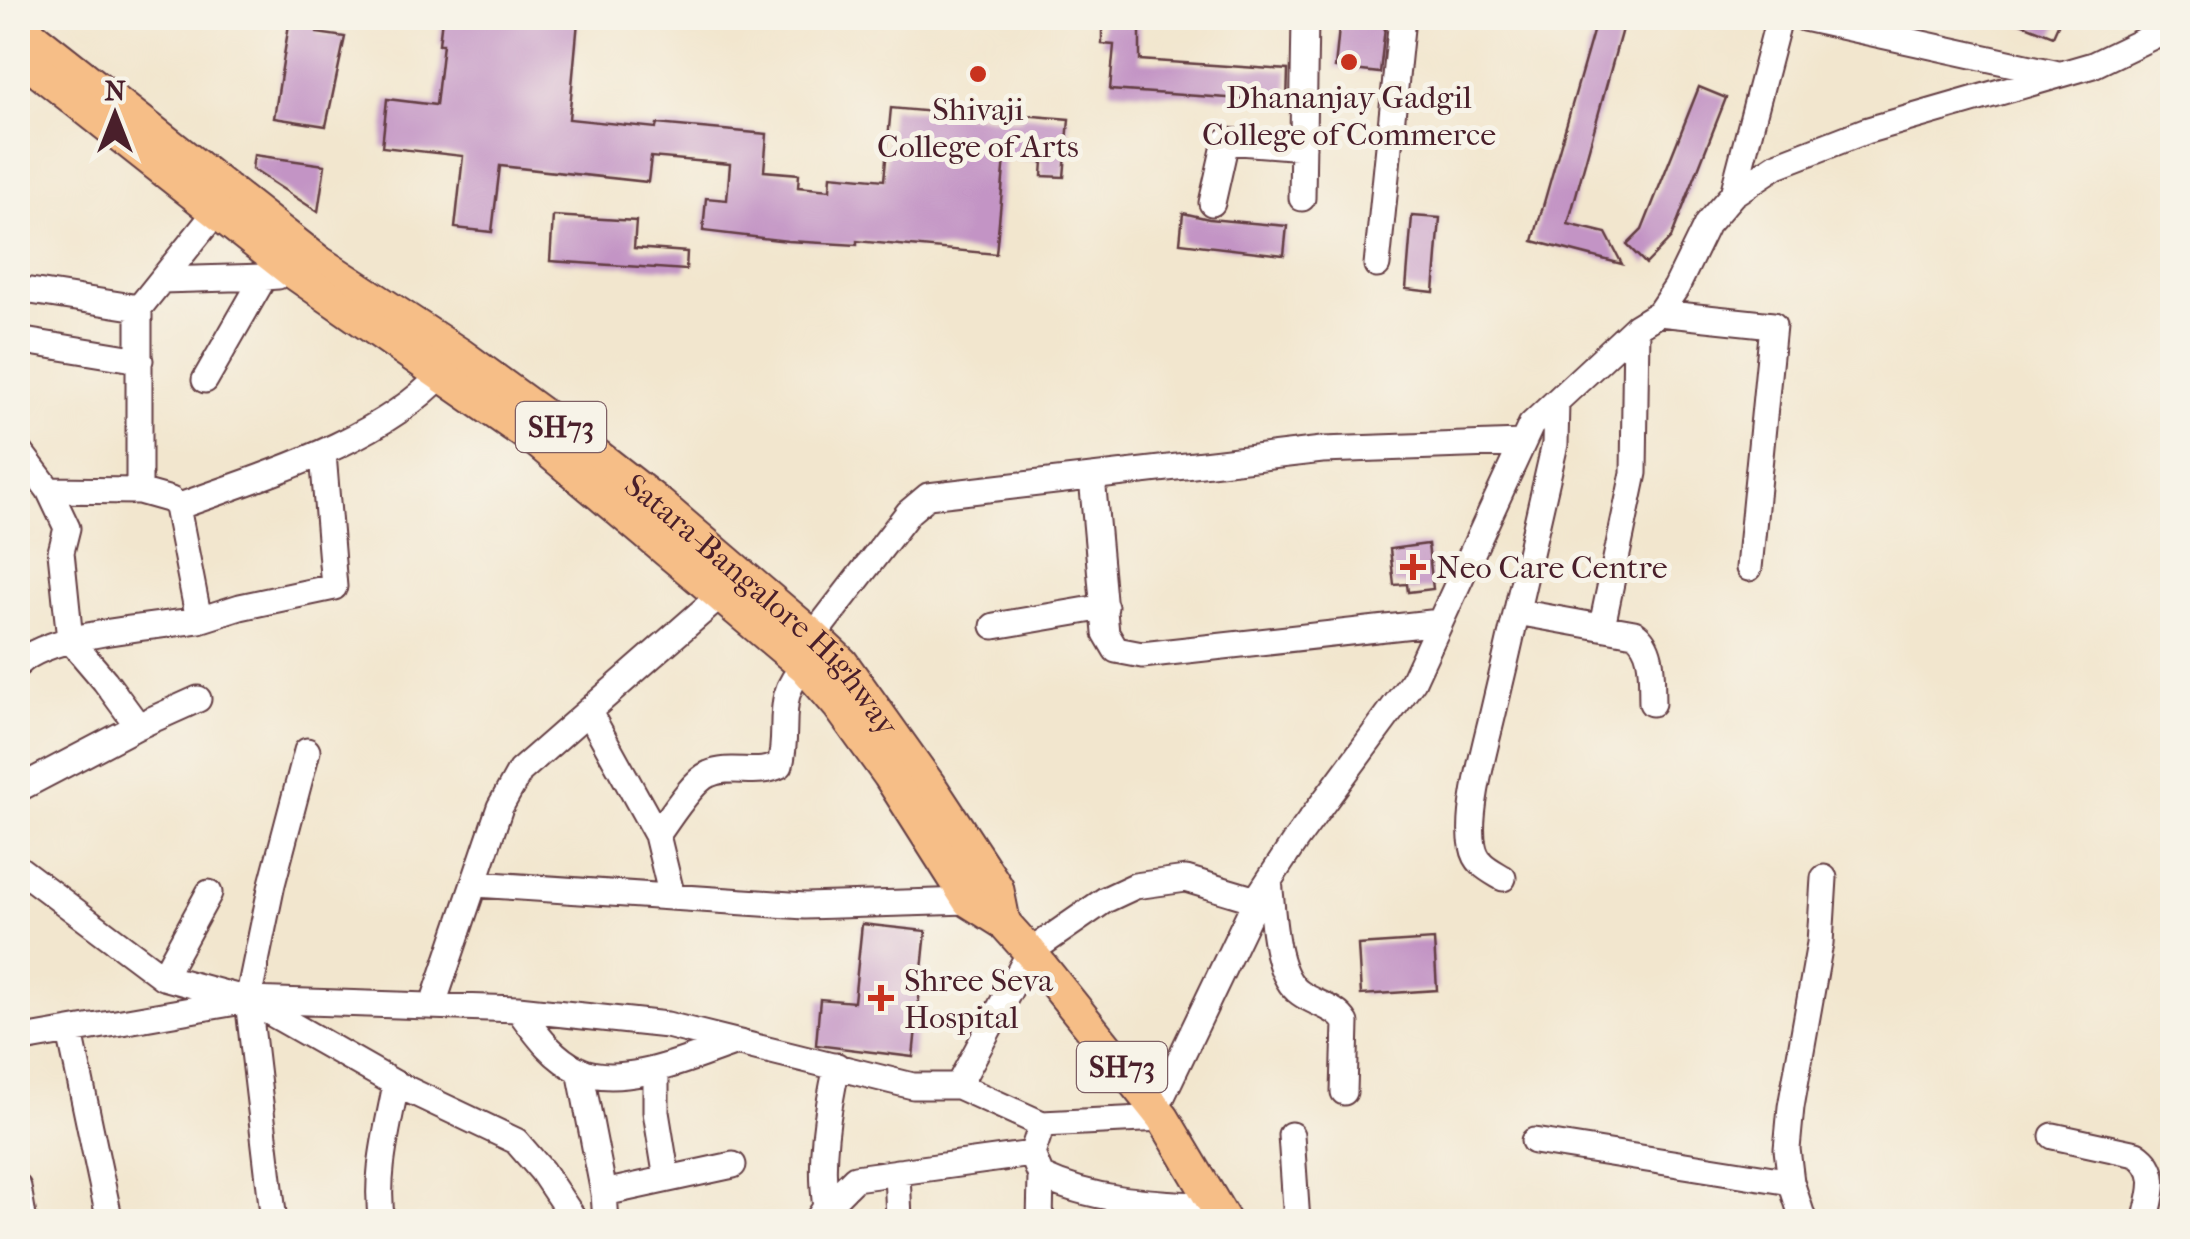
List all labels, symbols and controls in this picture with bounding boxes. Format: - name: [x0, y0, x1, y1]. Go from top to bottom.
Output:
- marker: Dhananjay Gadgil College of Commerce: [1338, 51, 1360, 73]
- marker: Shivaji College of Arts: [967, 63, 989, 85]
- north arrow: [65, 65, 165, 165]
- text: N: [104, 74, 126, 107]
- place label: Dhananjay Gadgil College of Commerce: [1202, 79, 1496, 153]
- place label: Shivaji College of Arts: [877, 91, 1079, 165]
- road number: SH73: [516, 402, 606, 452]
- street label: Satara-Bangalore Highway: [617, 466, 906, 743]
- place label: Neo Care Centre: [1436, 549, 1668, 586]
- marker: Neo Care Centre: [1400, 554, 1426, 580]
- place label: Shree Seva Hospital: [904, 962, 1054, 1036]
- marker: Shree Seva Hospital: [868, 985, 894, 1011]
- road number: SH73: [1077, 1042, 1167, 1092]

